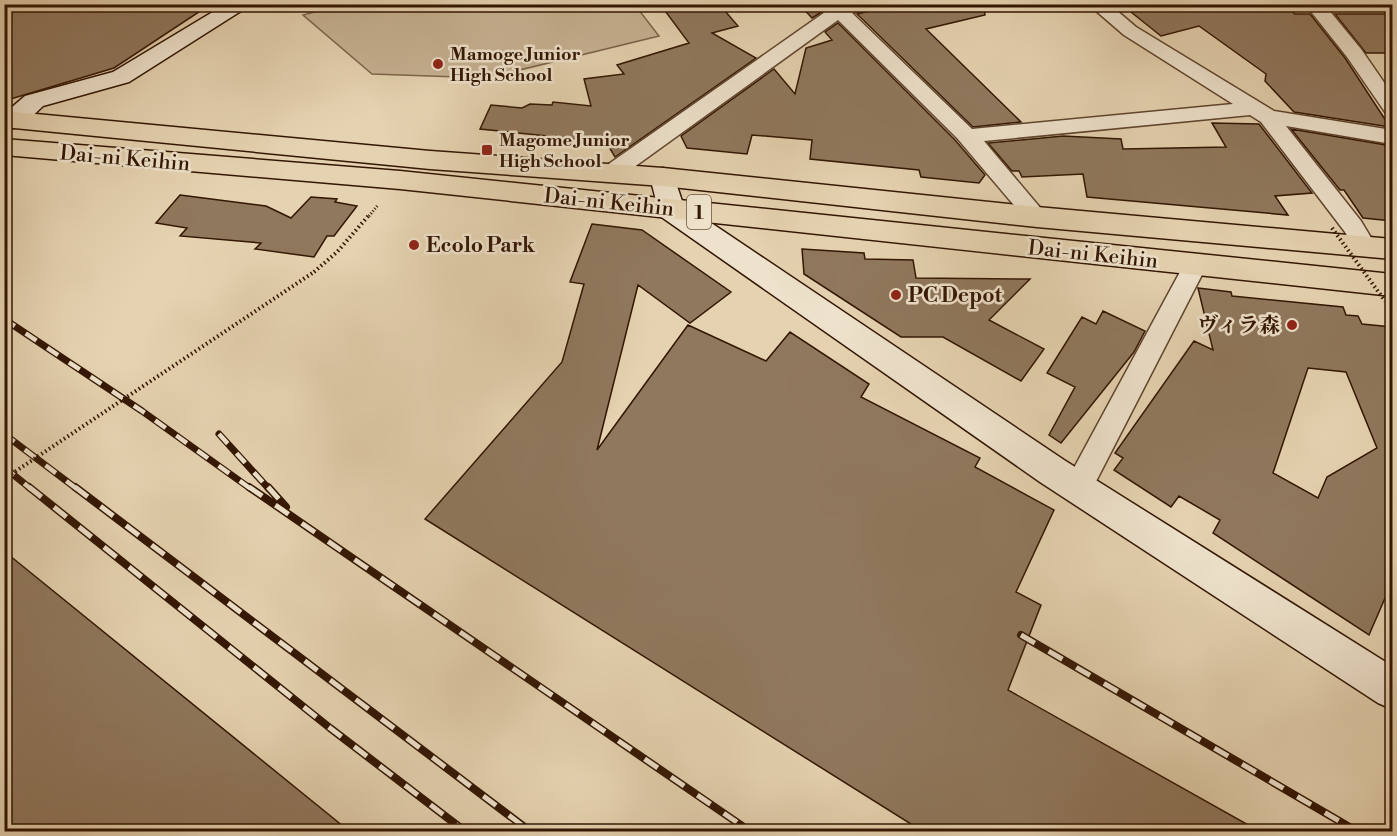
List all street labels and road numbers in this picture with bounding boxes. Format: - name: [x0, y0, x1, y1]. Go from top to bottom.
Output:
- street label: Dai-ni Keihin: [59, 140, 192, 178]
- street label: Dai-ni Keihin: [543, 183, 676, 223]
- road number: 1: [687, 195, 711, 229]
- street label: Dai-ni Keihin: [1027, 235, 1160, 275]

